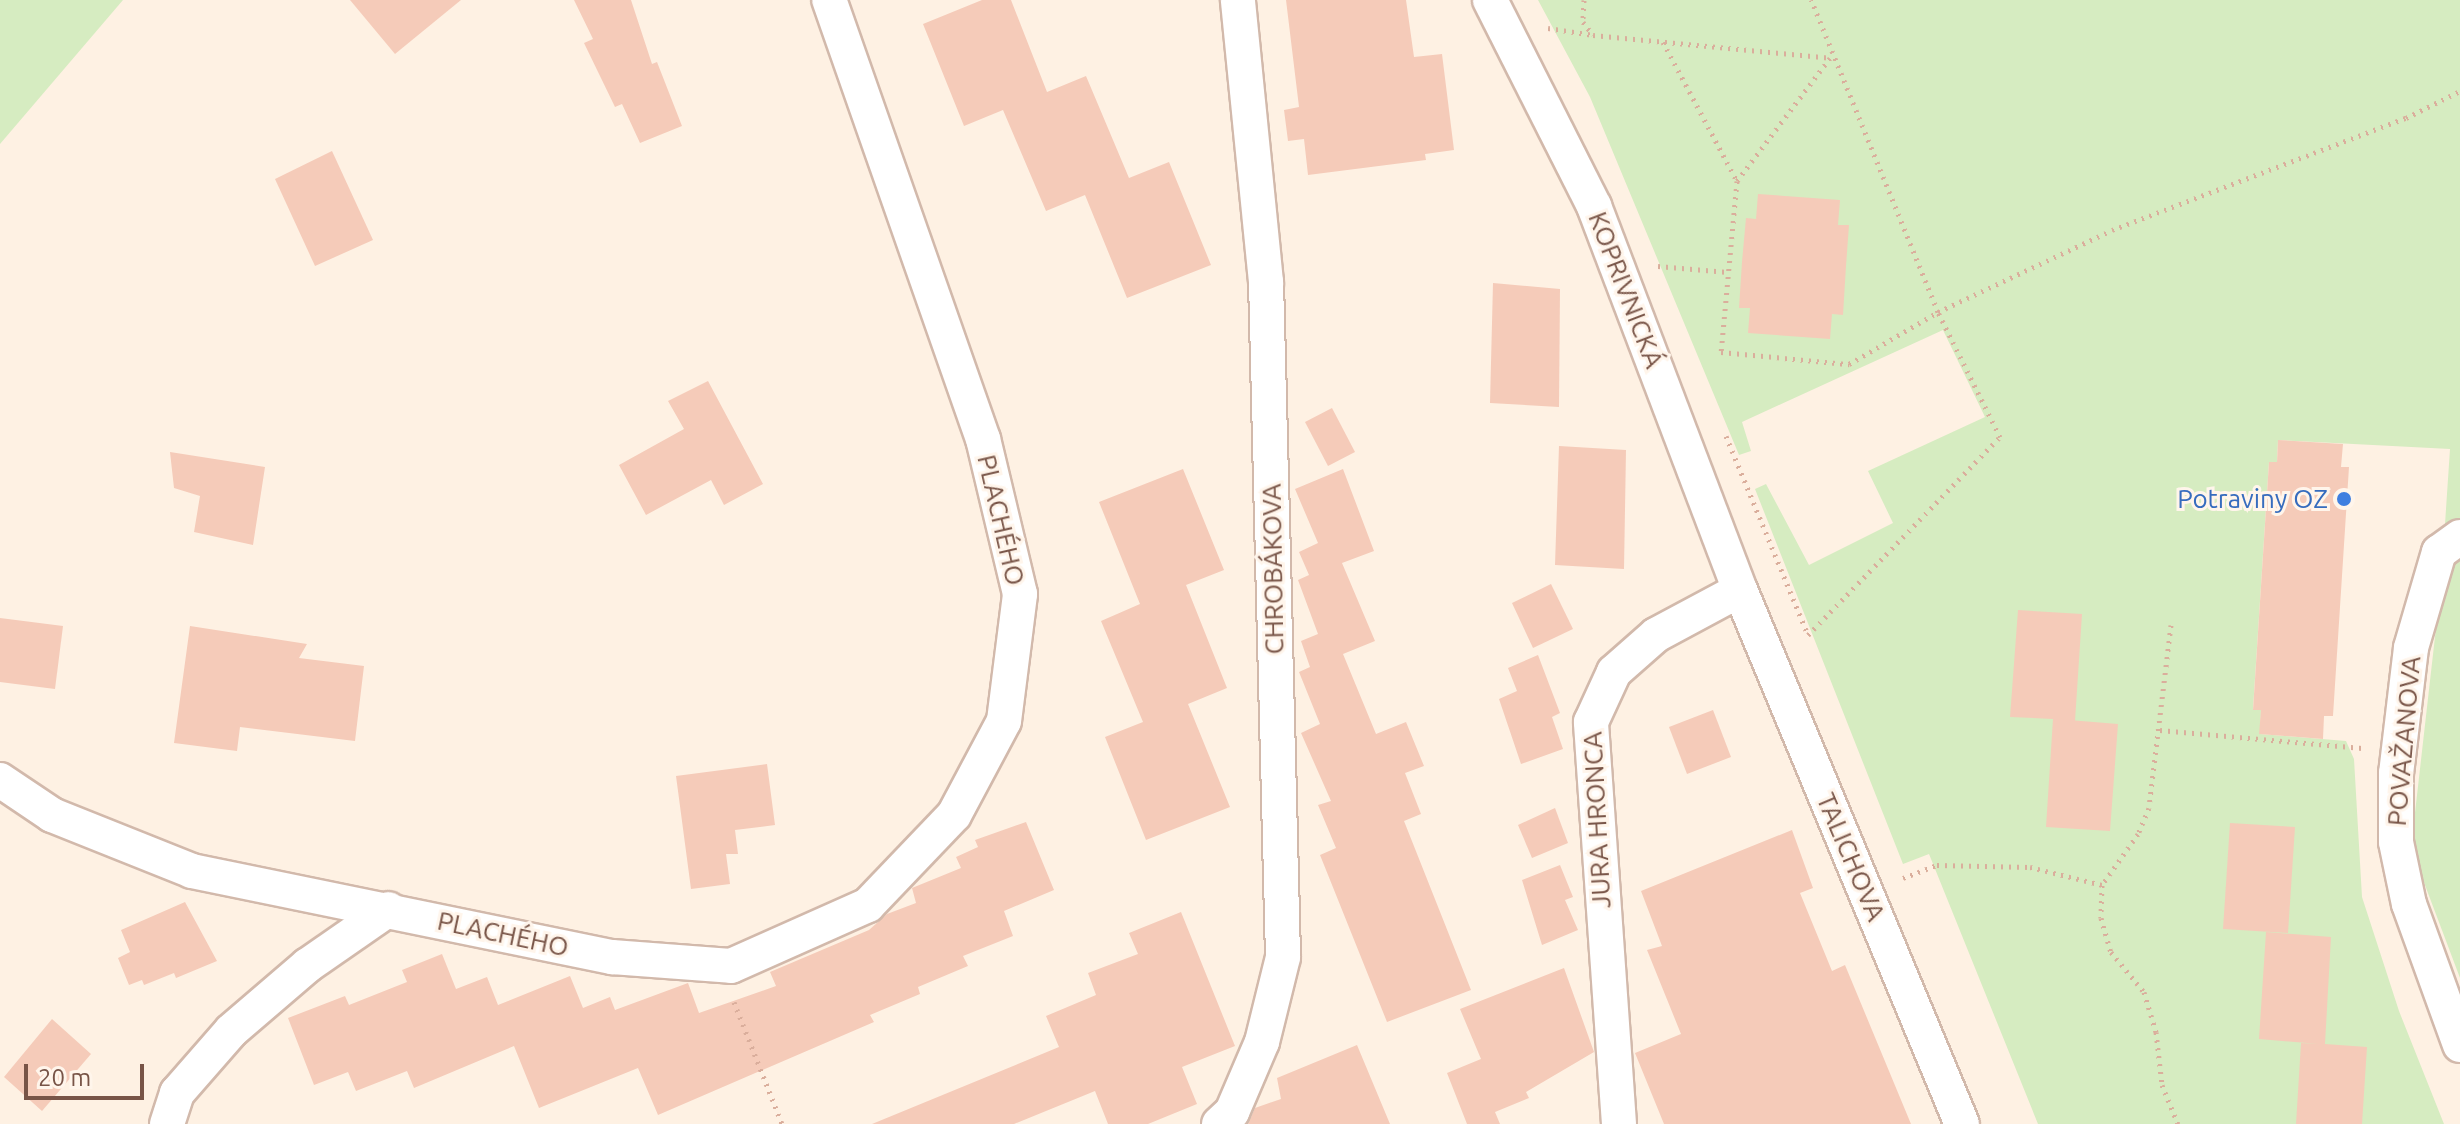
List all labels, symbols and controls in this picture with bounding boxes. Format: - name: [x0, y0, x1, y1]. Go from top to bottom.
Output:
- street label: KOPRIVNICKÁ: [1582, 207, 1670, 373]
- street label: PLACHÉHO: [971, 452, 1031, 588]
- street label: CHROBÁKOVA: [1256, 483, 1290, 655]
- place label: Potraviny OZ: [2177, 483, 2328, 515]
- marker: Potraviny OZ: [2335, 490, 2353, 508]
- street label: POVAŽANOVA: [2381, 655, 2427, 827]
- street label: JURA HRONCA: [1577, 731, 1617, 909]
- street label: TALICHOVA: [1810, 788, 1892, 926]
- street label: PLACHÉHO: [435, 905, 571, 963]
- scale bar: [28, 1048, 148, 1098]
- text: 20 m: [38, 1064, 91, 1091]

